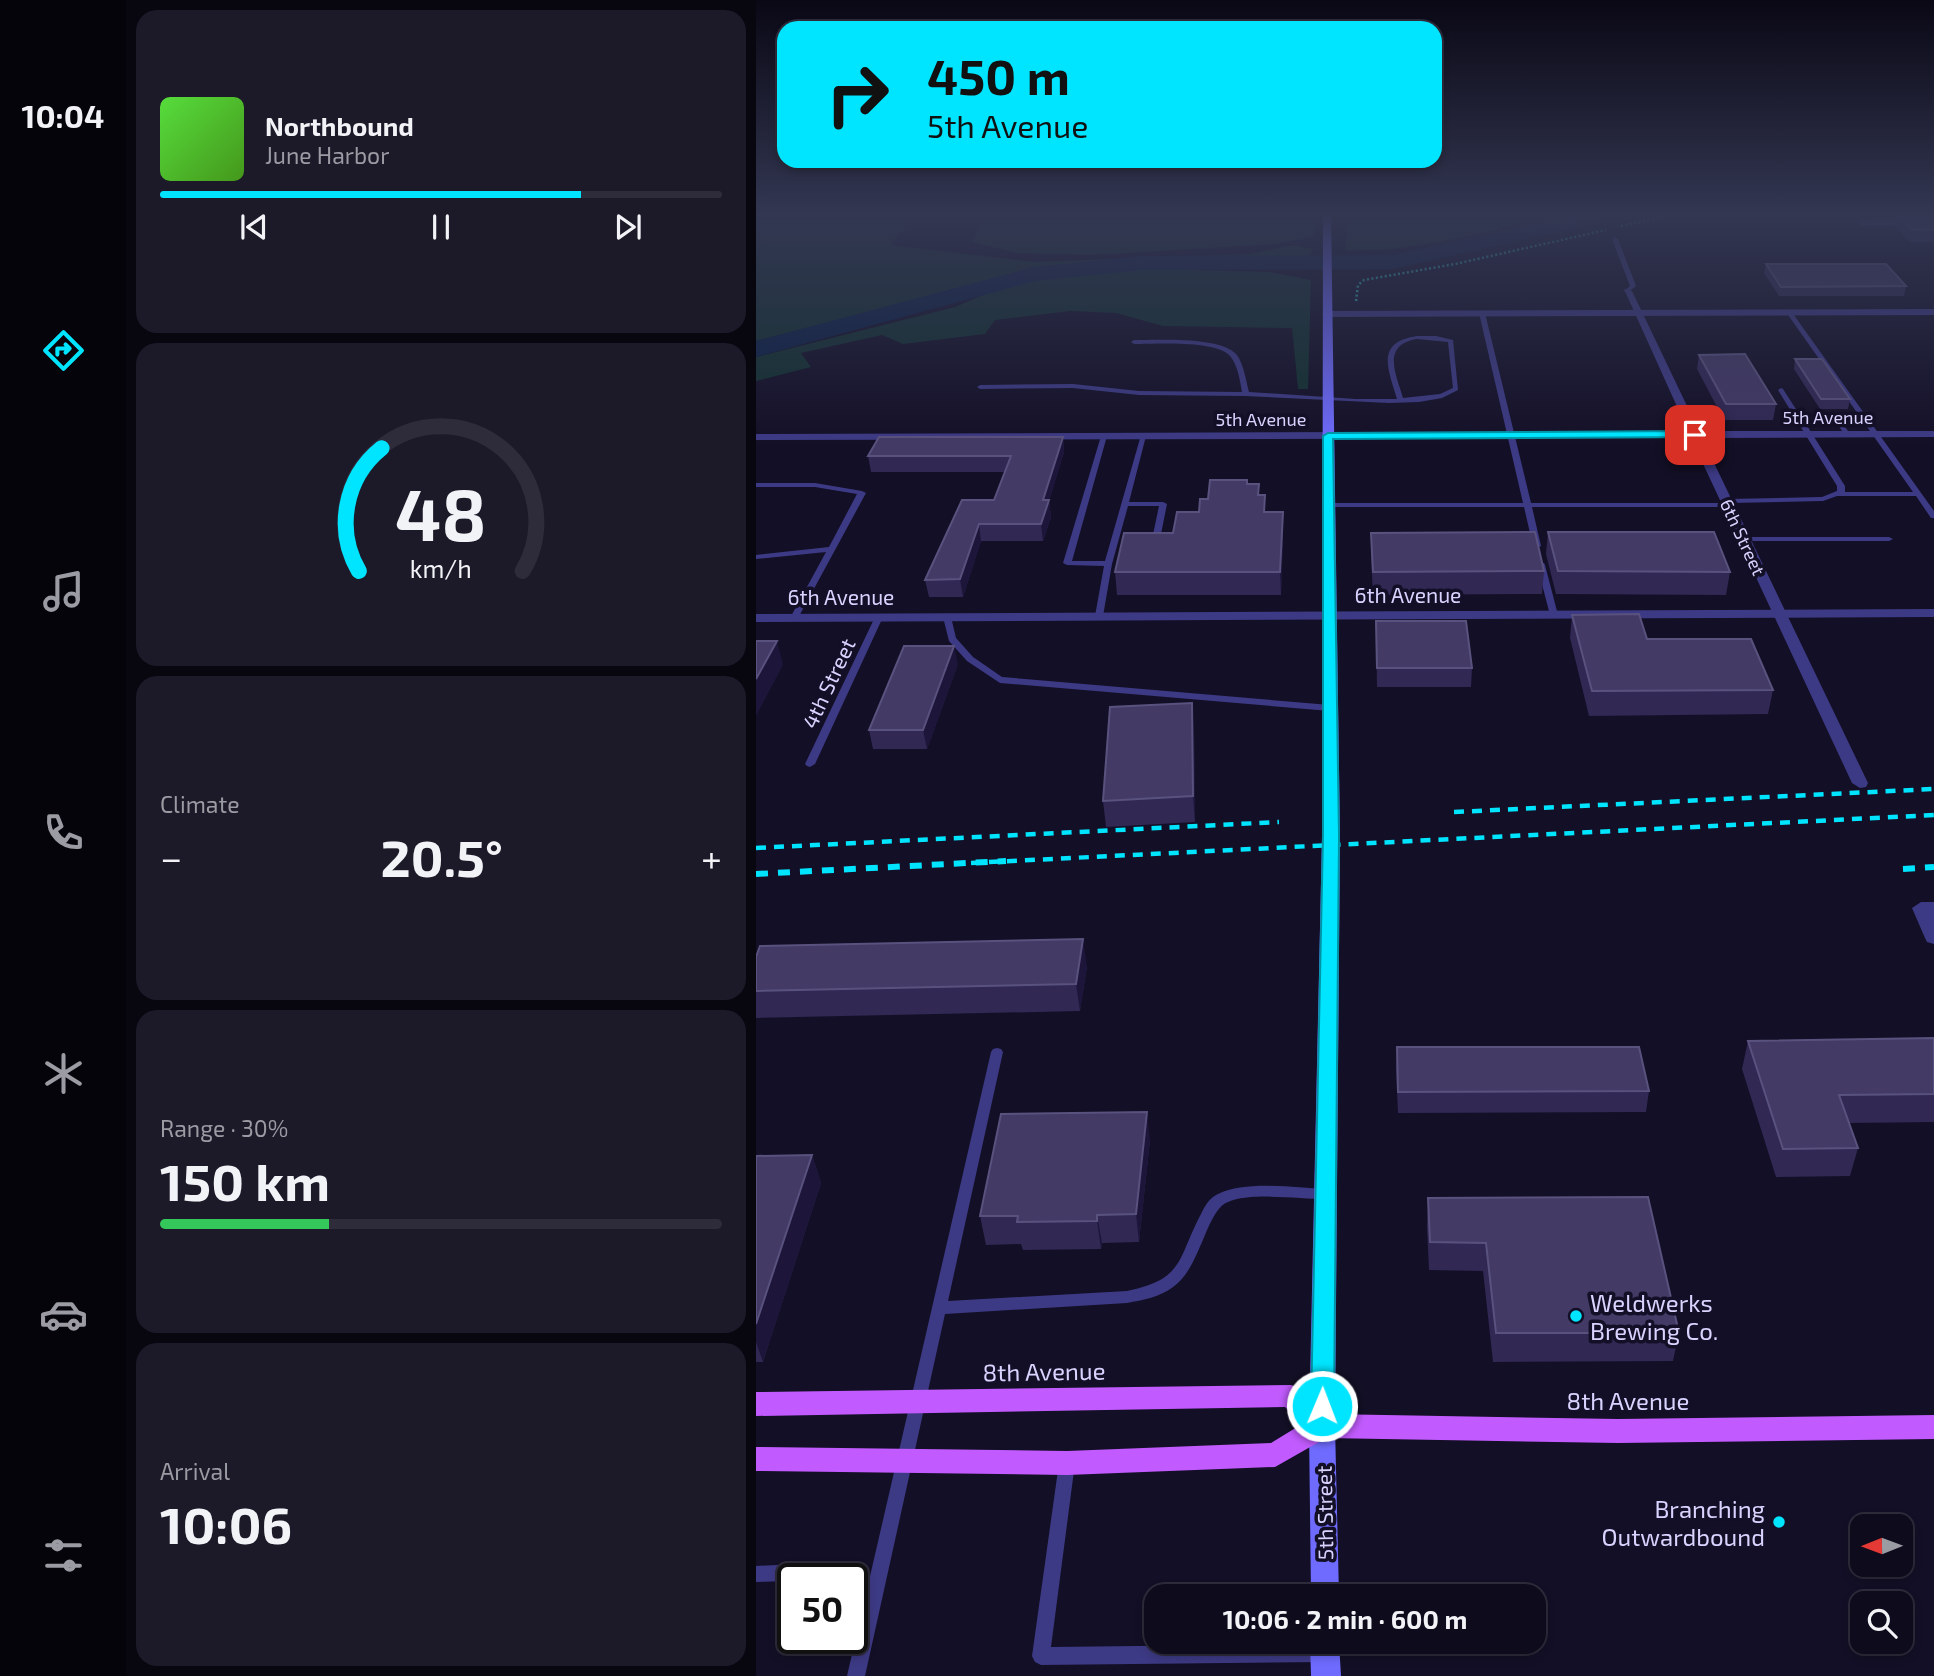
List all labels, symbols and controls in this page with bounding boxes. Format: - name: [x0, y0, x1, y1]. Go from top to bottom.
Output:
- text: 450 m: [927, 46, 1070, 105]
- icon: right: [812, 49, 903, 140]
- text: 10:04: [22, 96, 104, 134]
- text: 5th Avenue: [927, 106, 1089, 144]
- text: Northbound: [265, 110, 414, 141]
- text: June Harbor: [265, 141, 389, 169]
- icon: previous: [235, 208, 273, 246]
- icon: pause: [422, 208, 460, 246]
- icon: next: [609, 208, 647, 246]
- icon: directions: [39, 326, 88, 375]
- pin: [1665, 405, 1725, 465]
- street label: 5th Avenue: [1783, 406, 1873, 428]
- street label: 5th Avenue: [1216, 408, 1306, 430]
- icon: arrive: [1676, 416, 1714, 454]
- text: 48: [395, 468, 487, 556]
- street label: 6th Street: [1716, 495, 1770, 579]
- text: km/h: [410, 553, 472, 583]
- icon: music: [39, 567, 88, 616]
- street label: 6th Avenue: [1355, 582, 1461, 607]
- street label: 6th Avenue: [788, 584, 894, 609]
- street label: 4th Street: [796, 634, 860, 732]
- text: Climate: [160, 790, 240, 818]
- icon: phone: [39, 808, 88, 857]
- text: 20.5°: [380, 825, 503, 887]
- text: −: [160, 834, 182, 880]
- text: +: [701, 834, 722, 880]
- icon: climate: [39, 1049, 88, 1098]
- text: Range · 30%: [160, 1114, 288, 1142]
- text: 150 km: [160, 1149, 330, 1211]
- place label: Weldwerks Brewing Co.: [1590, 1288, 1718, 1345]
- icon: car: [39, 1290, 88, 1339]
- marker: Weldwerks Brewing Co.: [1568, 1308, 1584, 1324]
- street label: 8th Avenue: [982, 1355, 1106, 1387]
- position arrow: [1285, 1369, 1359, 1443]
- street label: 8th Avenue: [1567, 1386, 1689, 1415]
- text: Arrival: [160, 1457, 230, 1485]
- street label: 5th Street: [1311, 1466, 1337, 1560]
- text: 10:06: [160, 1492, 292, 1554]
- place label: Branching Outwardbound: [1601, 1494, 1765, 1551]
- marker: Branching Outwardbound: [1771, 1514, 1787, 1530]
- north arrow: [1850, 1514, 1913, 1577]
- map controls: [1850, 1514, 1913, 1654]
- icon: filters: [39, 1531, 88, 1580]
- speed limit sign: 50: [777, 1563, 868, 1654]
- button: search: [1850, 1591, 1913, 1654]
- text: 10:06 · 2 min · 600 m: [1223, 1603, 1467, 1634]

